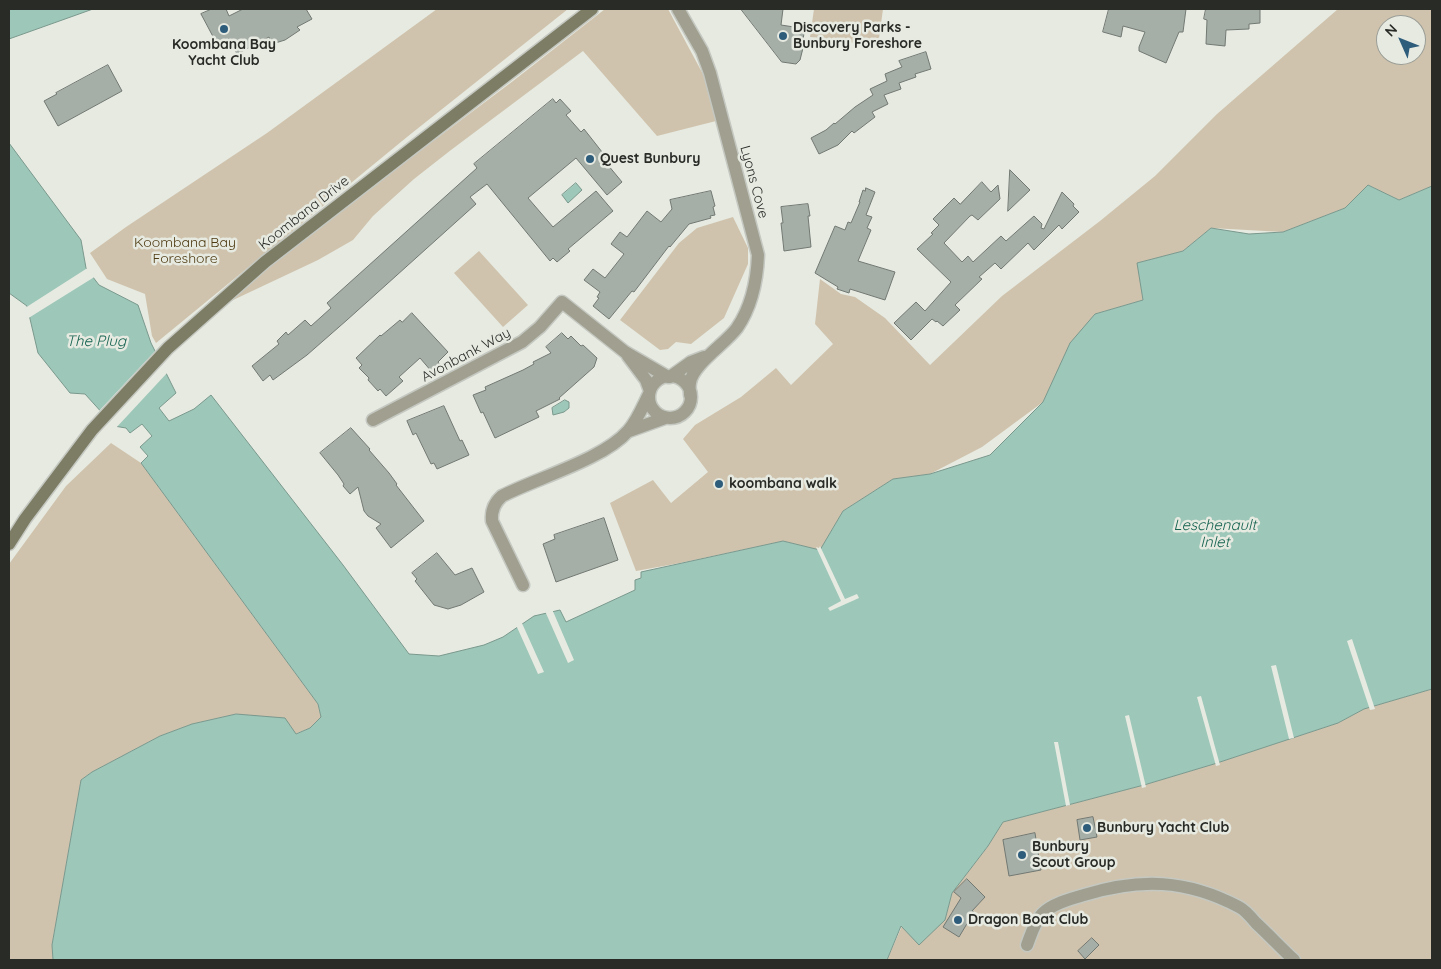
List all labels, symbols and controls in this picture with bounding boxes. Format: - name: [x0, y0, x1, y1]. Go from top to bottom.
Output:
- north arrow: [1376, 15, 1426, 65]
- place label: Discovery Parks - Bunbury Foreshore: [793, 20, 922, 52]
- text: N: [1381, 20, 1401, 40]
- marker: Koombana Bay Yacht Club: [218, 23, 230, 35]
- marker: Discovery Parks - Bunbury Foreshore: [777, 30, 789, 42]
- place label: Koombana Bay Yacht Club: [172, 37, 276, 70]
- street label: Lyons Cove: [736, 144, 772, 220]
- place label: Quest Bunbury: [600, 151, 700, 167]
- marker: Quest Bunbury: [584, 153, 596, 165]
- street label: Koombana Drive: [256, 173, 352, 253]
- park label: Koombana Bay Foreshore: [134, 235, 236, 268]
- street label: Avonbank Way: [418, 324, 514, 386]
- water label: The Plug: [66, 332, 126, 350]
- place label: koombana walk: [729, 476, 837, 492]
- marker: koombana walk: [713, 478, 725, 490]
- water label: Leschenault Inlet: [1174, 516, 1256, 551]
- place label: Bunbury Yacht Club: [1097, 820, 1229, 836]
- marker: Bunbury Yacht Club: [1081, 822, 1093, 834]
- place label: Bunbury Scout Group: [1032, 839, 1115, 872]
- marker: Bunbury Scout Group: [1016, 849, 1028, 861]
- place label: Dragon Boat Club: [968, 912, 1088, 928]
- marker: Dragon Boat Club: [952, 914, 964, 926]

